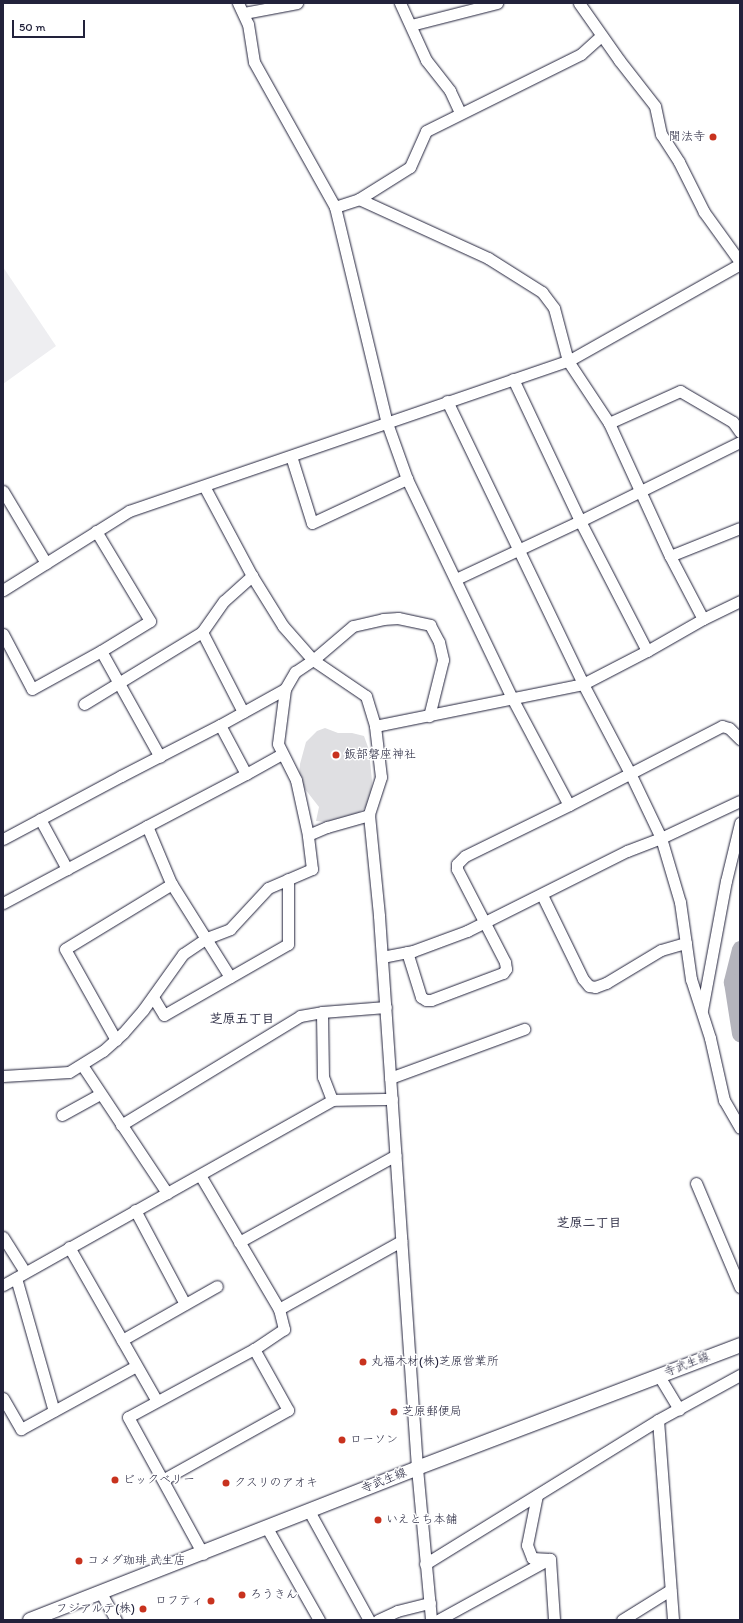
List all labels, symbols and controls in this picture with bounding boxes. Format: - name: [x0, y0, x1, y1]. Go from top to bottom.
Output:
- scale bar: [14, 12, 87, 38]
- text: 50 m: [19, 20, 45, 34]
- place label: 聞法寺: [669, 130, 705, 144]
- marker: 聞法寺: [708, 132, 718, 142]
- place label: 飯部磐座神社: [344, 748, 416, 762]
- marker: 飯部磐座神社: [331, 750, 341, 760]
- district label: 芝原五丁目: [210, 1011, 274, 1027]
- district label: 芝原二丁目: [557, 1215, 621, 1231]
- street label: 寺武生線: [662, 1350, 712, 1380]
- place label: 丸福木材(株)芝原営業所: [371, 1355, 499, 1369]
- marker: 丸福木材(株)芝原営業所: [358, 1357, 368, 1367]
- place label: 芝原郵便局: [402, 1405, 462, 1419]
- marker: 芝原郵便局: [389, 1407, 399, 1417]
- place label: ローソン: [350, 1433, 398, 1447]
- marker: ローソン: [337, 1435, 347, 1445]
- street label: 寺武生線: [359, 1465, 409, 1497]
- place label: ビックベリー: [123, 1473, 195, 1487]
- marker: ビックベリー: [110, 1475, 120, 1485]
- place label: クスリのアオキ: [234, 1476, 318, 1490]
- marker: クスリのアオキ: [221, 1478, 231, 1488]
- place label: いえとち本舗: [386, 1513, 458, 1527]
- marker: いえとち本舗: [373, 1515, 383, 1525]
- place label: コメダ珈琲 武生店: [87, 1554, 186, 1568]
- marker: コメダ珈琲 武生店: [74, 1556, 84, 1566]
- place label: ろうきん: [250, 1588, 298, 1602]
- marker: ろうきん: [237, 1590, 247, 1600]
- place label: ロフティ: [155, 1594, 203, 1608]
- marker: ロフティ: [206, 1596, 216, 1606]
- place label: フジアルテ(株): [55, 1602, 135, 1616]
- marker: フジアルテ(株): [138, 1604, 148, 1614]

